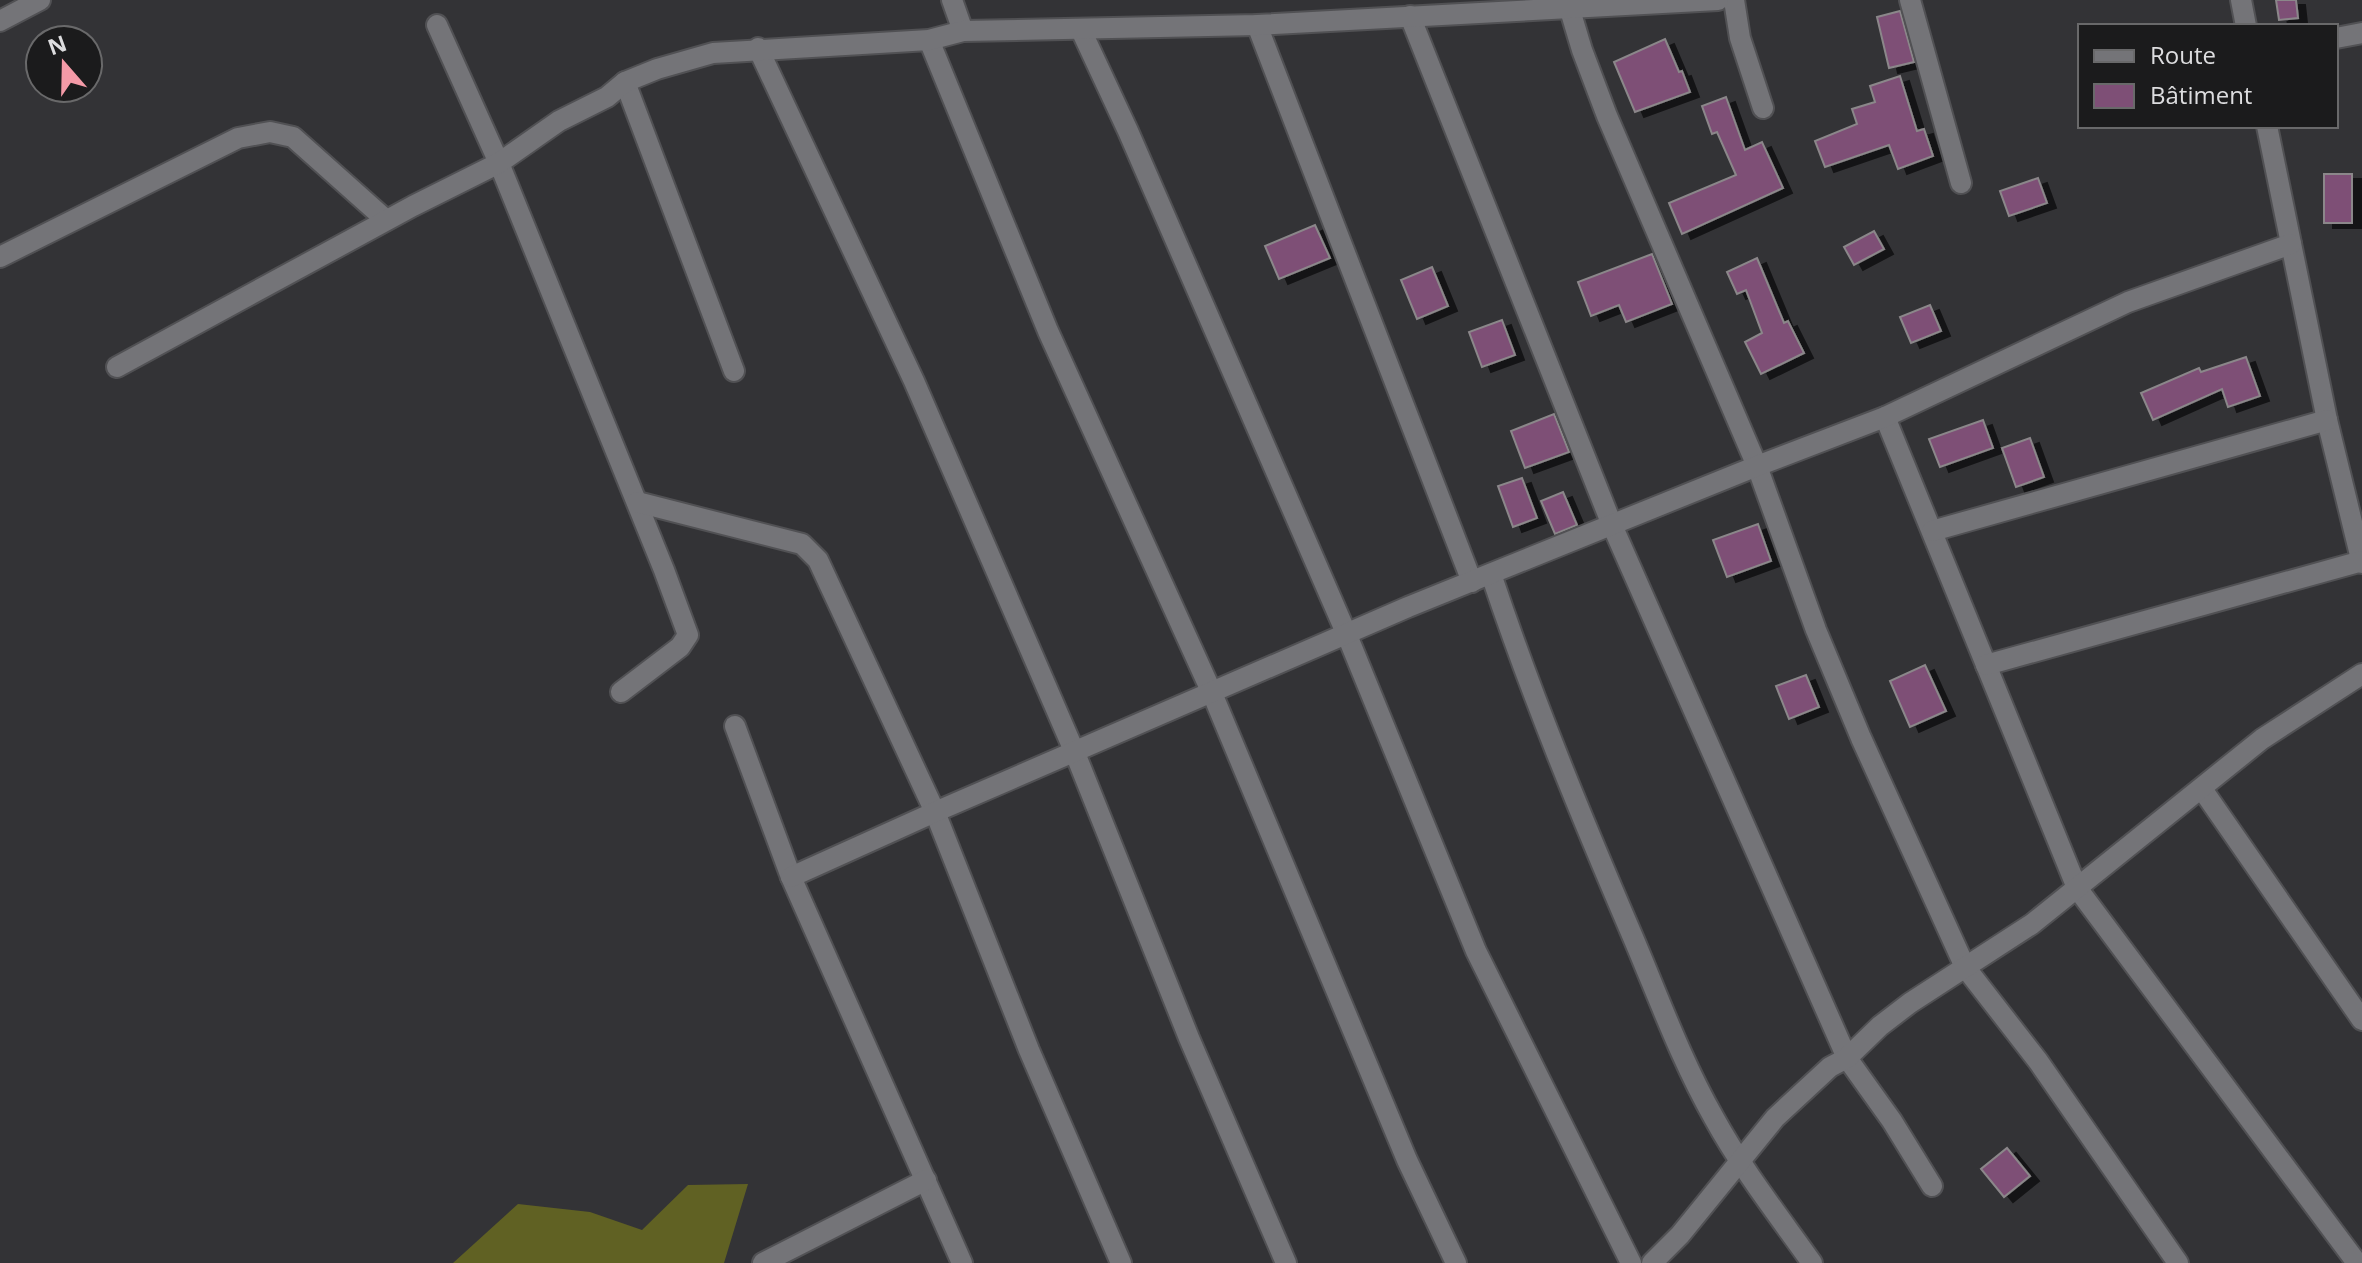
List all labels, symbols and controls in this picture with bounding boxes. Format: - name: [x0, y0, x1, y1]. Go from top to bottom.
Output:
- north arrow: [24, 24, 104, 104]
- legend: [2078, 24, 2338, 128]
- text: N: [43, 27, 70, 61]
- text: Route: [2150, 38, 2216, 71]
- text: Bâtiment: [2150, 78, 2252, 111]

